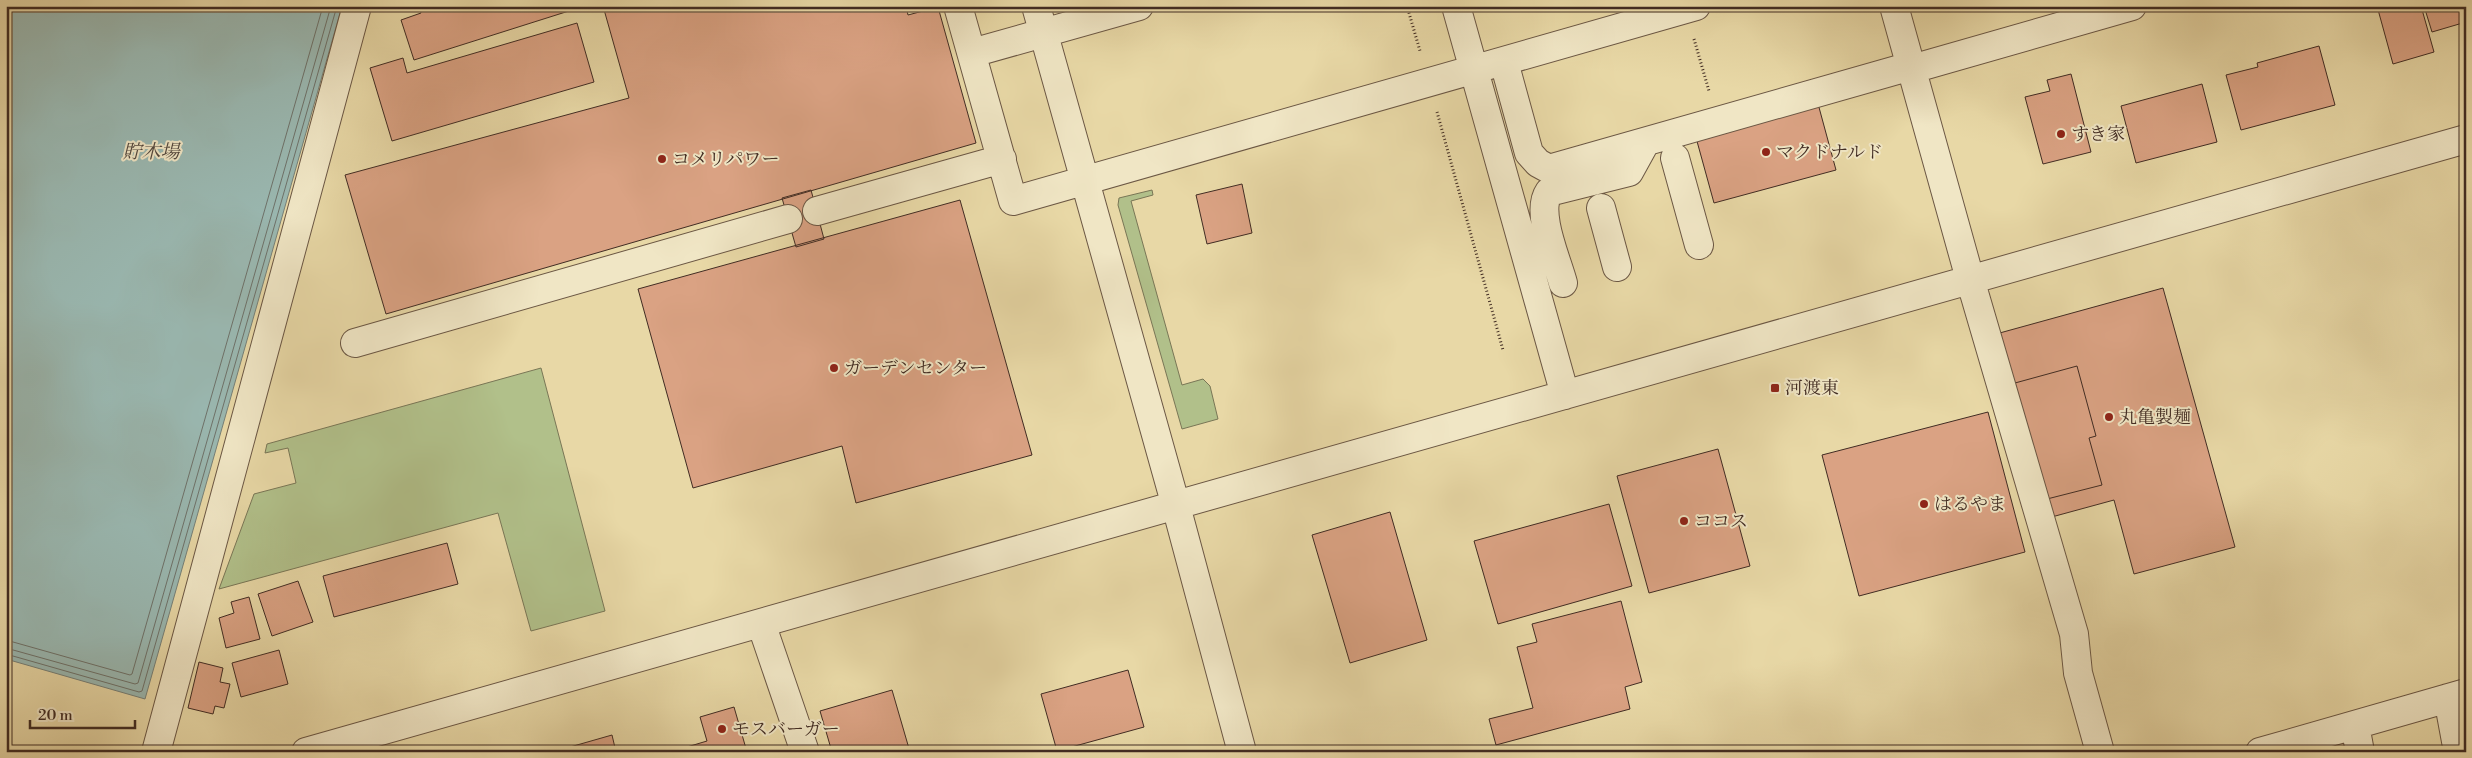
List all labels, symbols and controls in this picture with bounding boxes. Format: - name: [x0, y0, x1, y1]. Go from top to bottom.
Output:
- place label: すき家: [2071, 123, 2125, 146]
- marker: すき家: [2055, 128, 2067, 140]
- water label: 貯木場: [122, 140, 181, 164]
- place label: マクドナルド: [1776, 141, 1883, 164]
- marker: マクドナルド: [1760, 146, 1772, 158]
- place label: コメリパワー: [672, 148, 779, 171]
- marker: コメリパワー: [656, 153, 668, 165]
- place label: ガーデンセンター: [844, 357, 987, 380]
- marker: ガーデンセンター: [828, 362, 840, 374]
- place label: 河渡東: [1785, 377, 1839, 400]
- marker: 河渡東: [1769, 382, 1781, 394]
- place label: 丸亀製麺: [2119, 406, 2191, 429]
- marker: 丸亀製麺: [2103, 411, 2115, 423]
- place label: はるやま: [1934, 493, 2006, 516]
- marker: はるやま: [1918, 498, 1930, 510]
- place label: ココス: [1694, 510, 1748, 533]
- marker: ココス: [1678, 515, 1690, 527]
- scale bar: [30, 698, 135, 730]
- text: 20 m: [38, 706, 73, 725]
- place label: モスバーガー: [732, 718, 840, 741]
- marker: モスバーガー: [716, 723, 728, 735]

